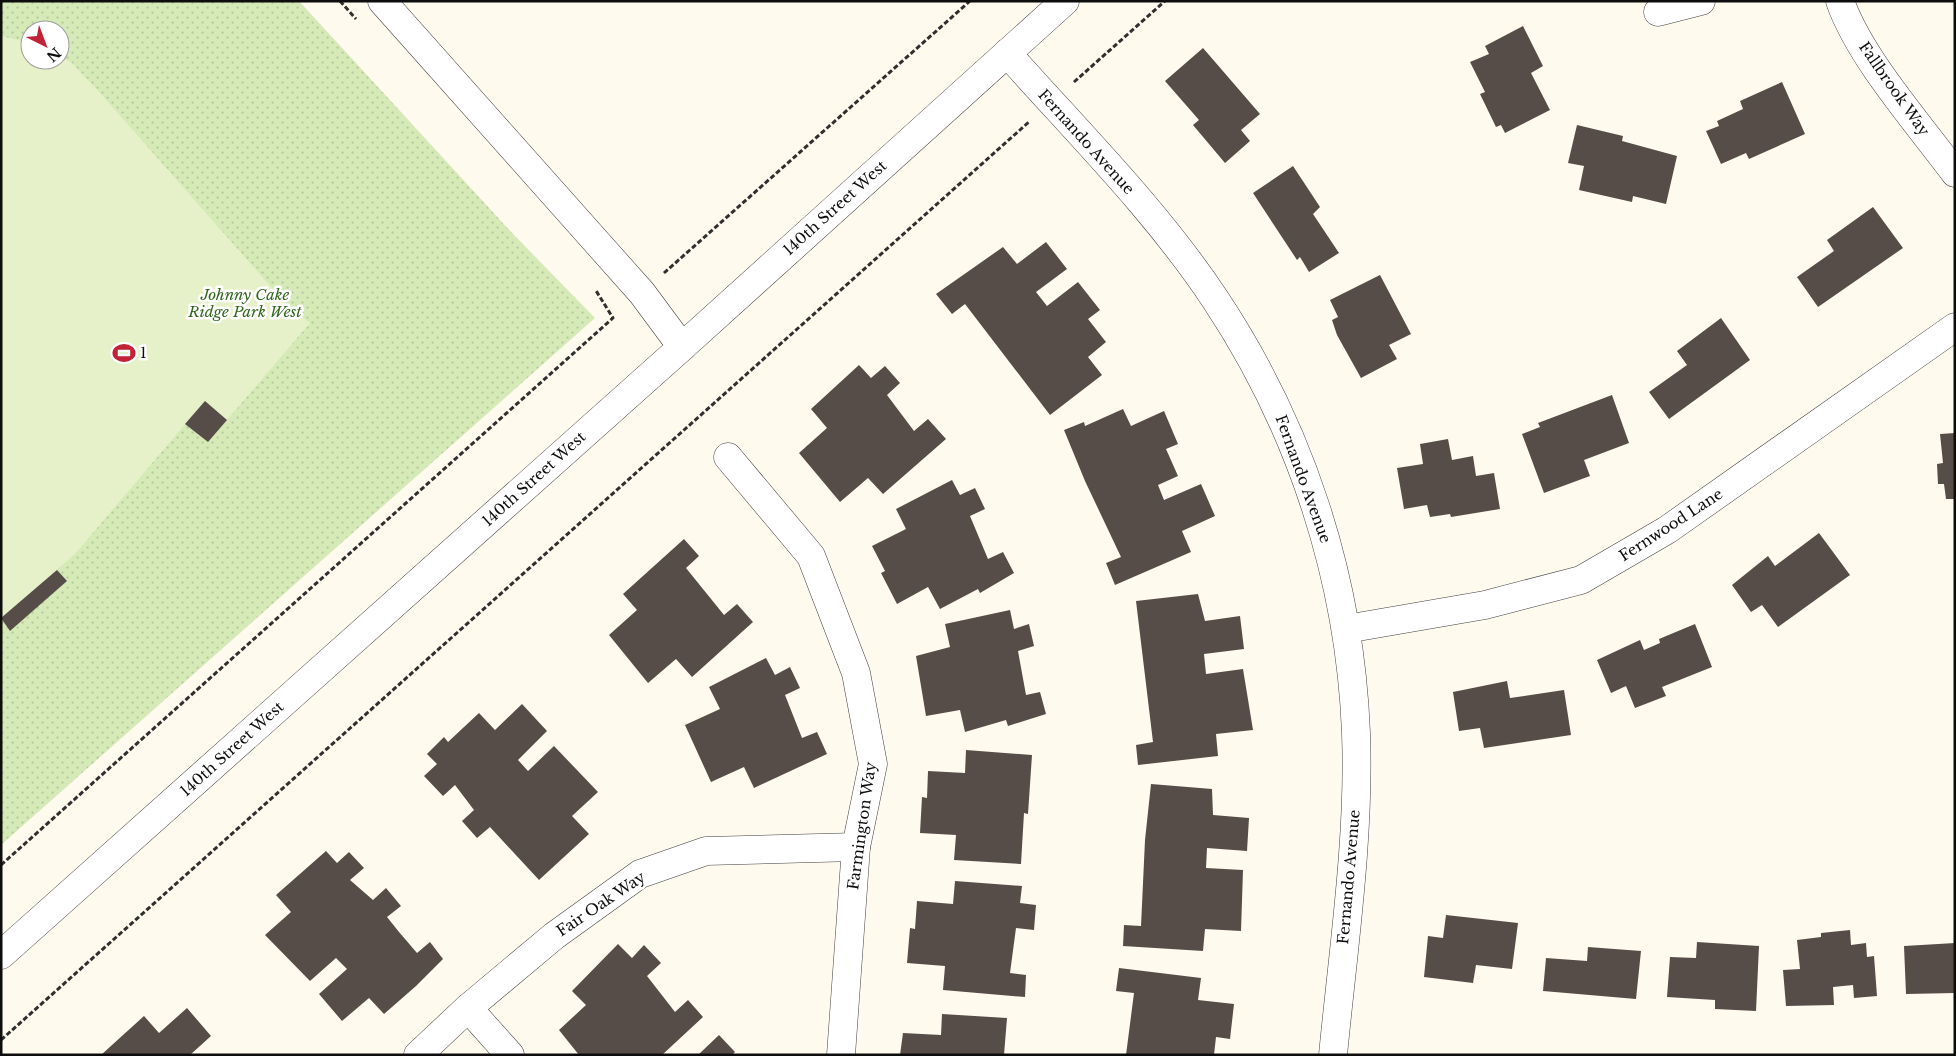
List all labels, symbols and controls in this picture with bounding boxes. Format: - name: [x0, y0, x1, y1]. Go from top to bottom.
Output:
- north arrow: [20, 20, 70, 70]
- street label: Fallbrook Way: [1855, 38, 1934, 140]
- text: N: [43, 44, 65, 66]
- street label: Fernando Avenue: [1034, 85, 1139, 198]
- street label: 140th Street West: [779, 156, 891, 259]
- park label: Johnny Cake Ridge Park West: [187, 285, 302, 321]
- sports icon: 1: [111, 340, 137, 366]
- place label: 1: [140, 343, 147, 362]
- street label: Fernando Avenue: [1271, 412, 1335, 545]
- street label: 140th Street West: [478, 427, 590, 530]
- street label: Fernwood Lane: [1615, 484, 1726, 565]
- street label: 140th Street West: [176, 697, 288, 800]
- street label: Farmington Way: [843, 760, 880, 891]
- street label: Fernando Avenue: [1333, 809, 1364, 945]
- street label: Fair Oak Way: [553, 867, 649, 940]

